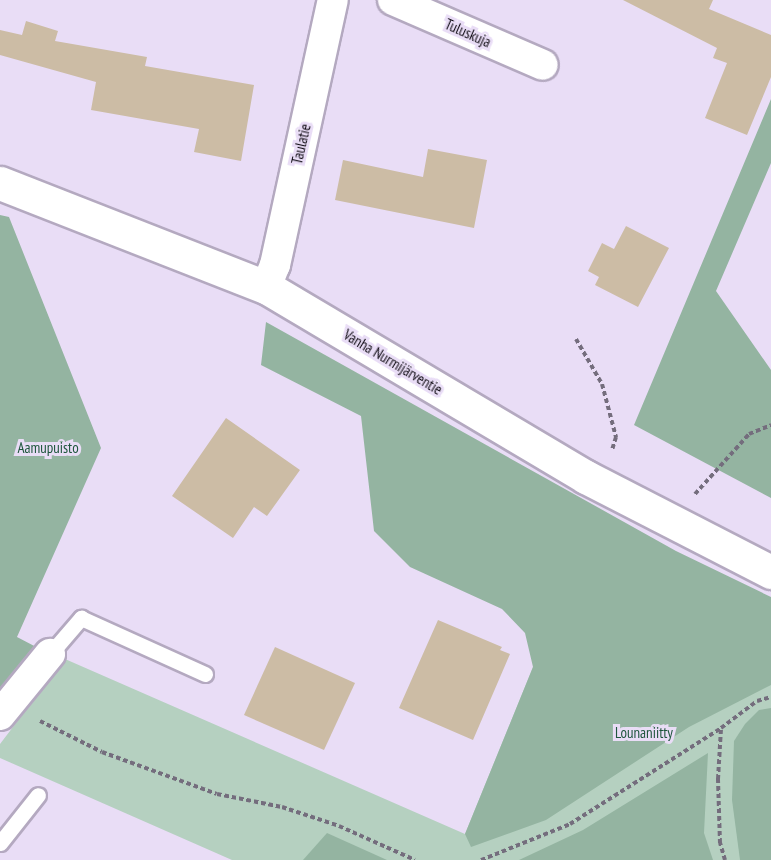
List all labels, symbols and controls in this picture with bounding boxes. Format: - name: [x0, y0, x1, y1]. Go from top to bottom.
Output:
- street label: Tuluskuja: [442, 15, 494, 51]
- street label: Taulatie: [288, 122, 314, 166]
- street label: Vanha Nurmijärventie: [340, 325, 446, 399]
- park label: Aamupuisto: [17, 439, 79, 457]
- park label: Lounaniitty: [615, 724, 673, 742]

